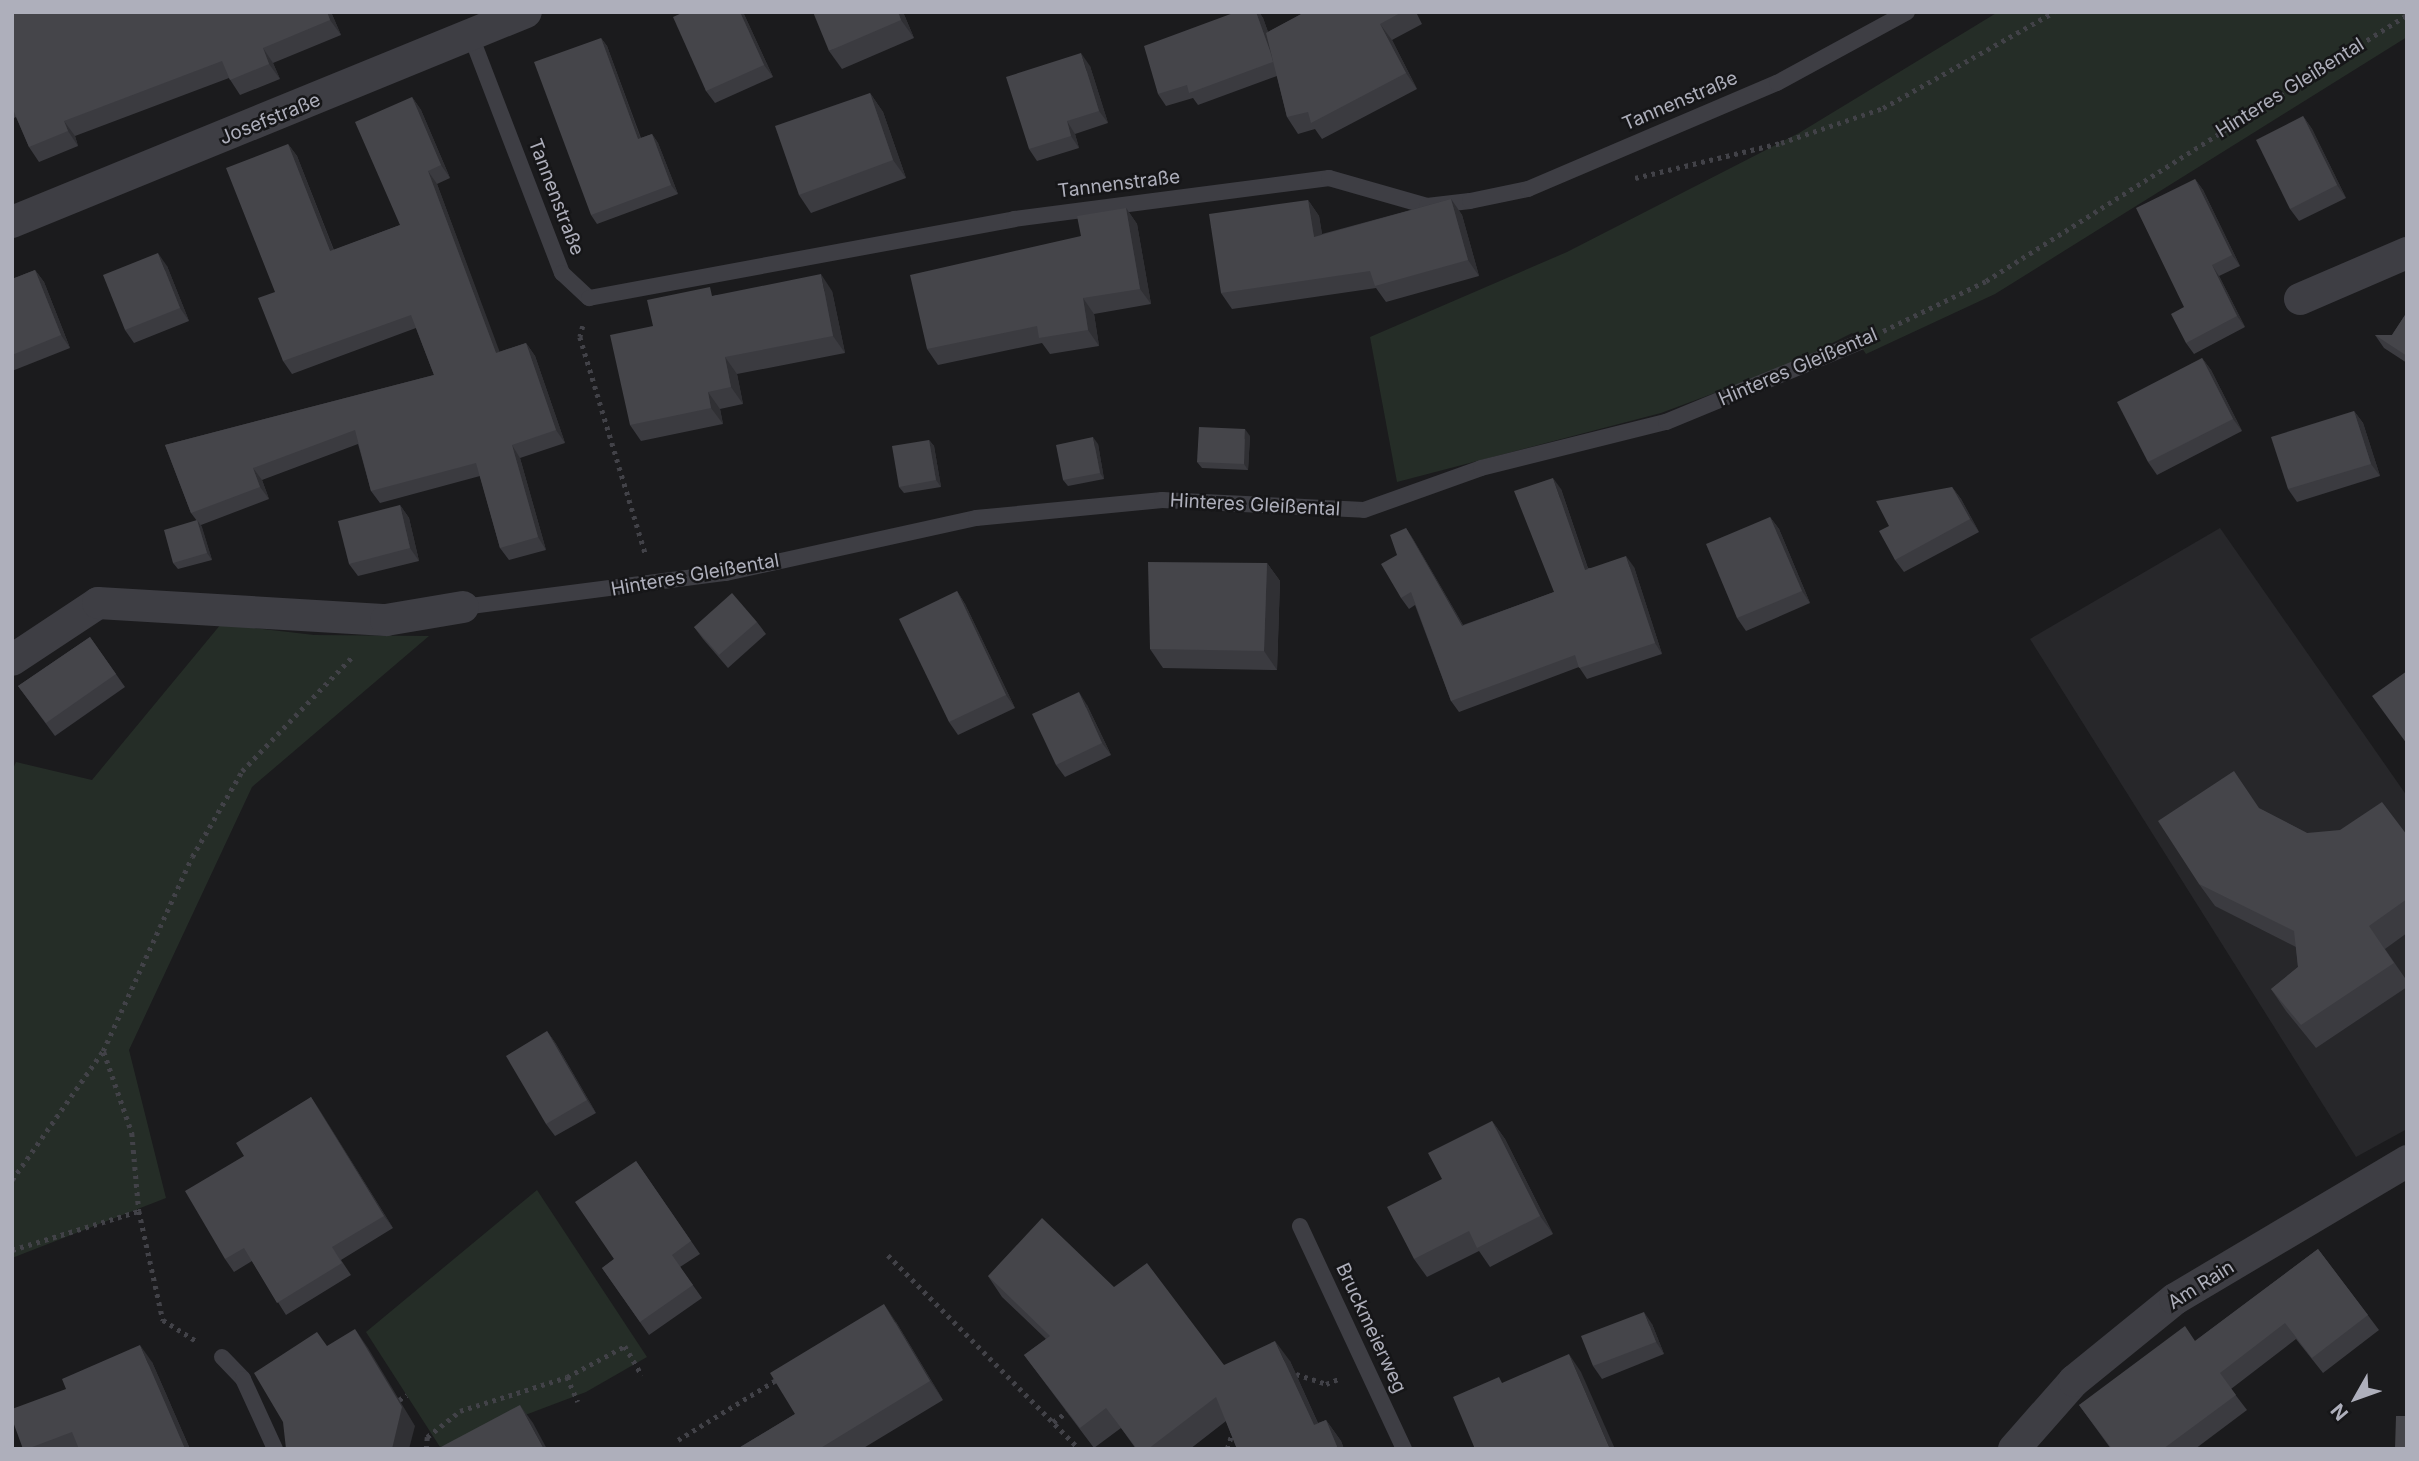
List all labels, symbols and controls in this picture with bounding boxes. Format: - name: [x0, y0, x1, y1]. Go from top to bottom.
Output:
- street label: Hinteres Gleißental: [2212, 33, 2368, 143]
- street label: Tannenstraße: [1619, 66, 1741, 136]
- street label: Josefstraße: [216, 88, 324, 150]
- street label: Tannenstraße: [523, 135, 589, 259]
- street label: Tannenstraße: [1056, 165, 1182, 203]
- street label: Hinteres Gleißental: [1715, 323, 1881, 411]
- street label: Hinteres Gleißental: [1169, 489, 1341, 521]
- street label: Hinteres Gleißental: [609, 549, 781, 601]
- street label: Am Rain: [2164, 1256, 2238, 1314]
- street label: Bruckmeierweg: [1331, 1259, 1411, 1397]
- north arrow: [2321, 1363, 2391, 1433]
- text: N: [2326, 1399, 2353, 1425]

